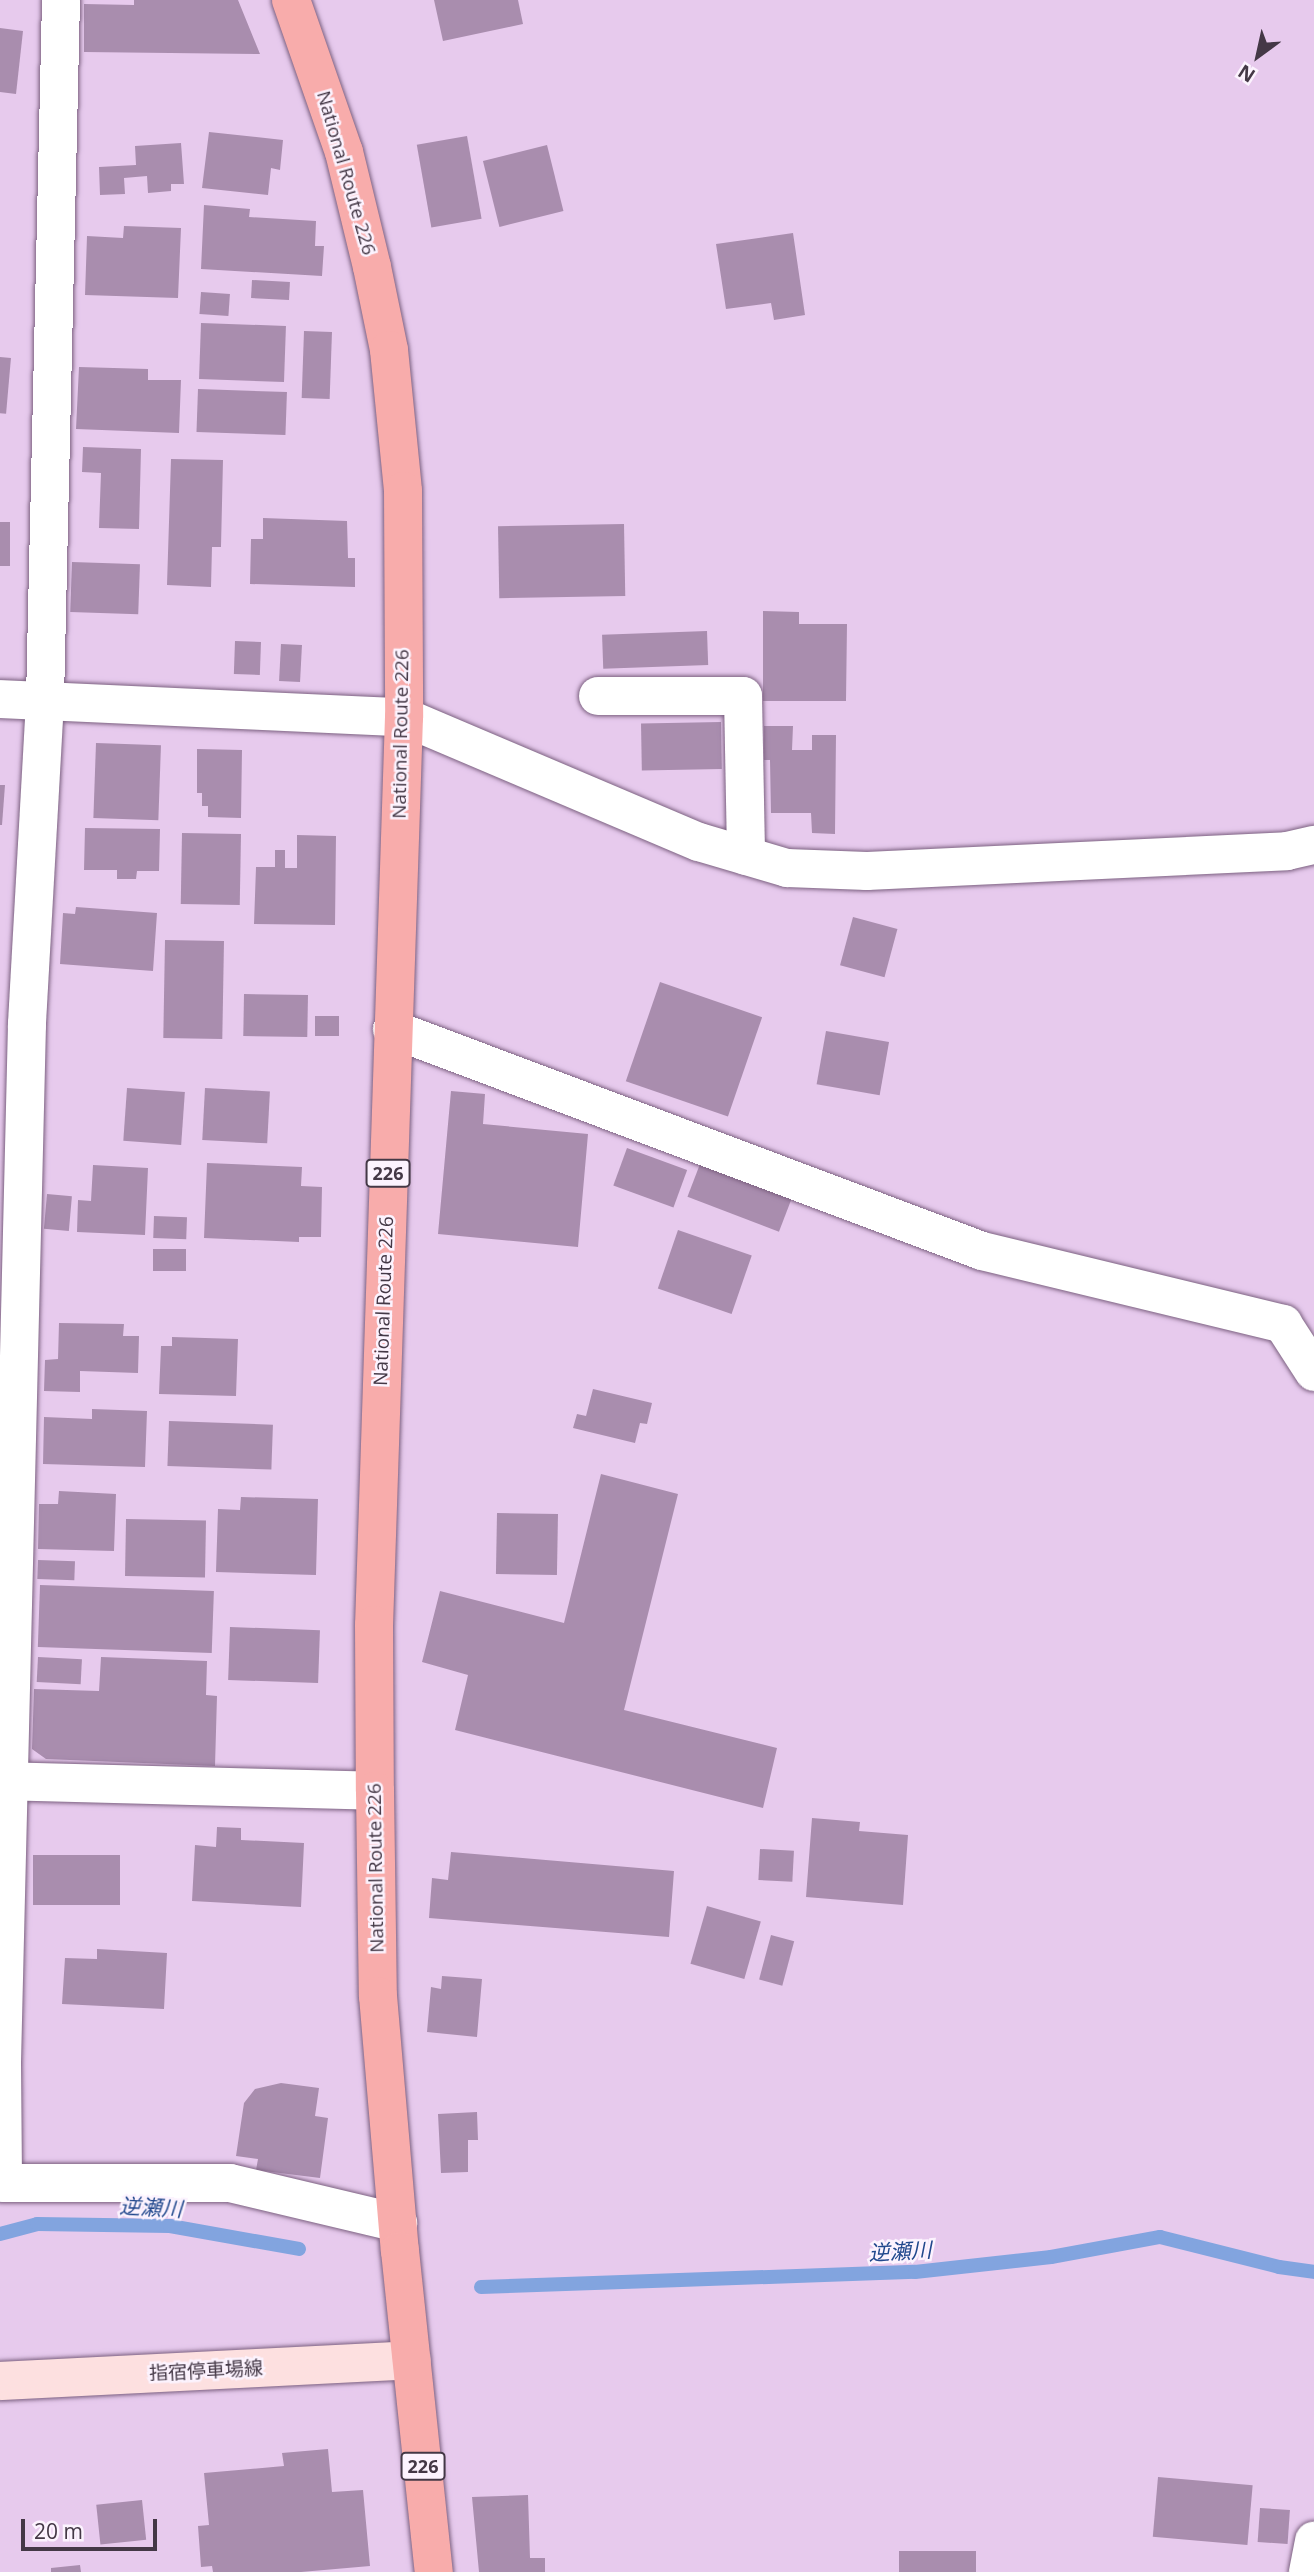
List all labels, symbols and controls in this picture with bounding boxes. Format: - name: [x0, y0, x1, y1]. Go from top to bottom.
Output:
- north arrow: [1223, 21, 1293, 91]
- text: N: [1233, 59, 1260, 89]
- street label: National Route 226: [312, 88, 380, 258]
- street label: National Route 226: [388, 649, 414, 819]
- road number: 226: [365, 1158, 411, 1188]
- street label: National Route 226: [370, 1216, 398, 1386]
- street label: National Route 226: [363, 1783, 389, 1953]
- water label: 逆瀬川: [119, 2193, 183, 2221]
- water label: 逆瀬川: [868, 2237, 932, 2265]
- street label: 指宿停車場線: [148, 2357, 264, 2385]
- road number: 226: [400, 2452, 446, 2480]
- scale bar: [24, 2506, 161, 2550]
- text: 20 m: [34, 2517, 83, 2545]

